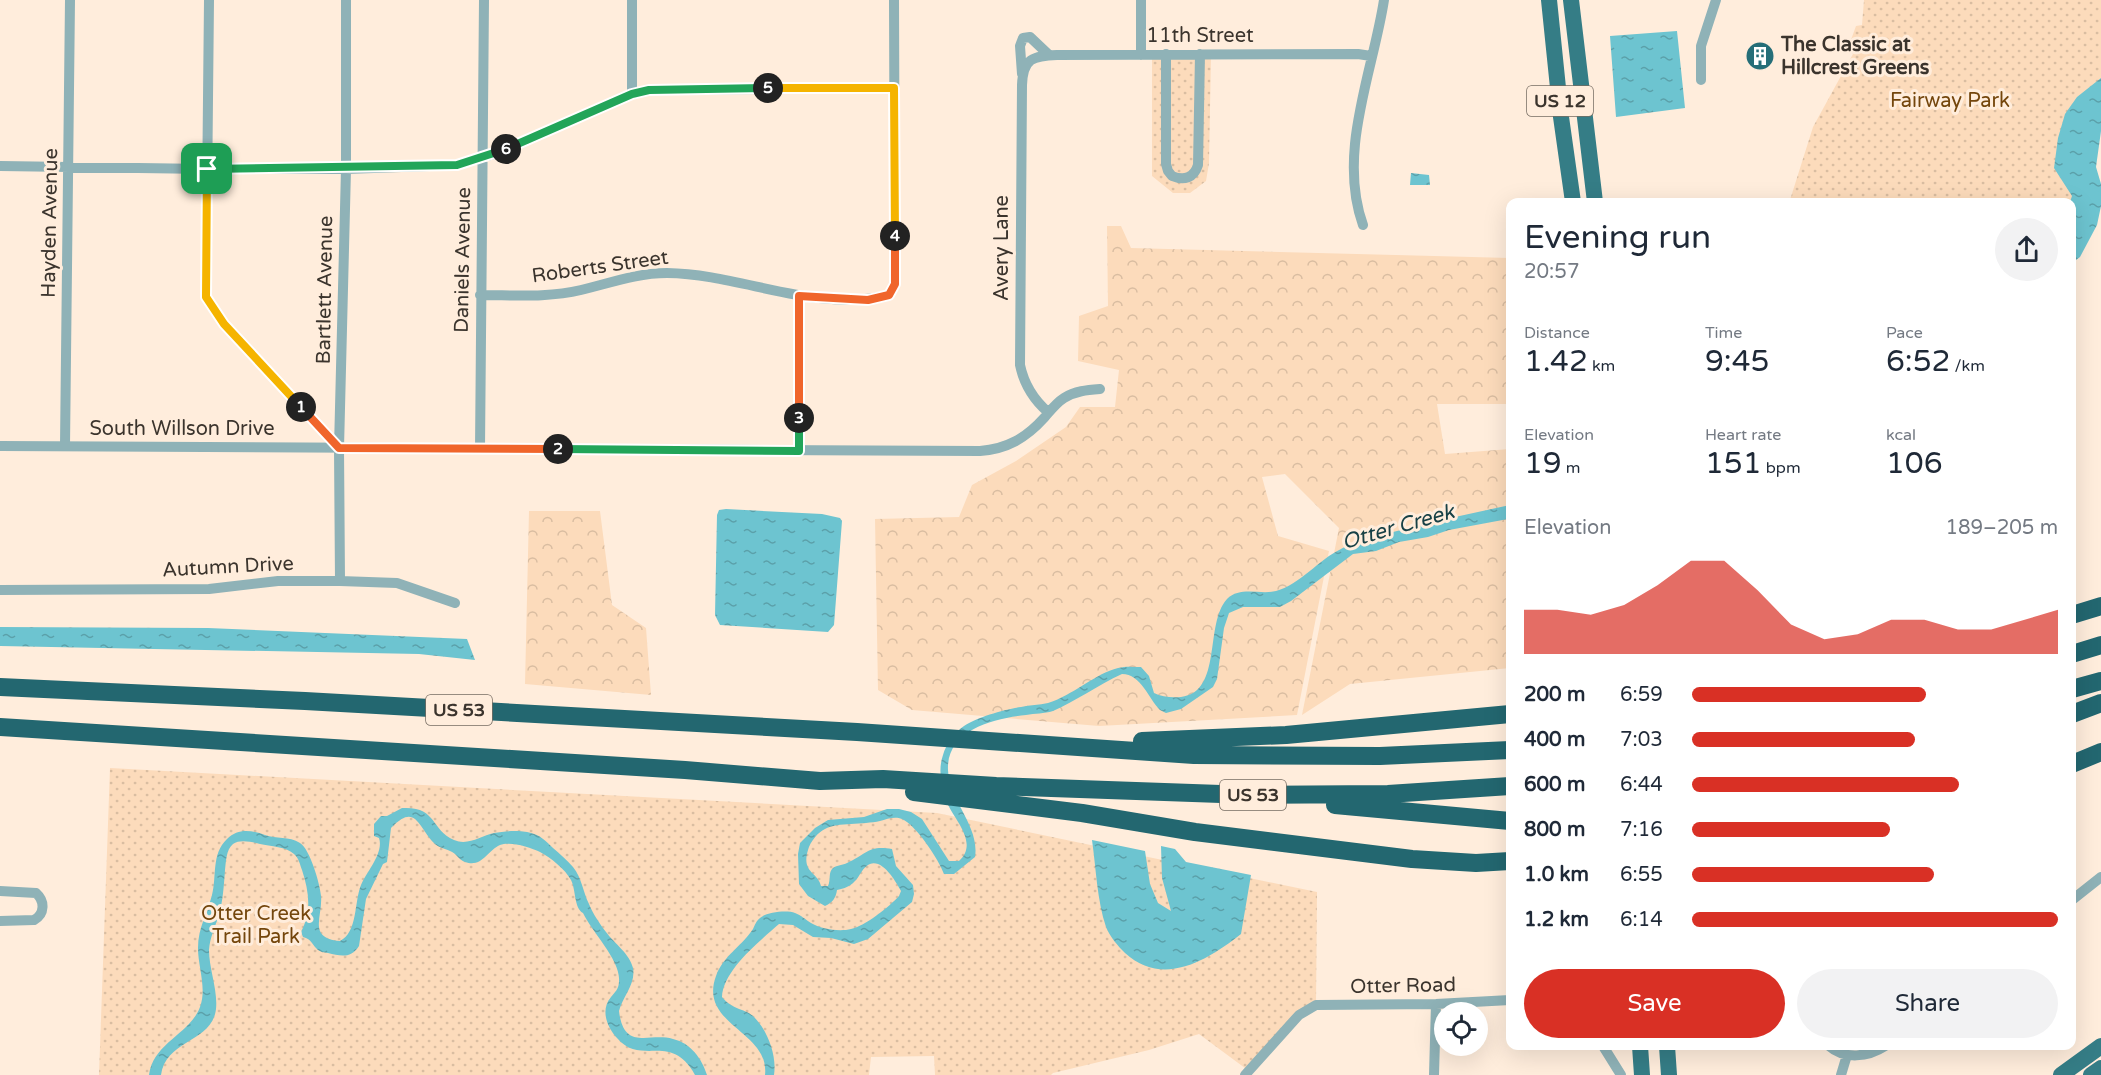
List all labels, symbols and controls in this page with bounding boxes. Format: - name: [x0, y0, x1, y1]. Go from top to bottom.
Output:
- street label: 11th Street: [1146, 24, 1254, 48]
- place label: The Classic at Hillcrest Greens: [1780, 33, 1930, 80]
- building icon: The Classic at Hillcrest Greens: [1744, 40, 1776, 72]
- pin: 5: [753, 73, 783, 103]
- text: 5: [763, 78, 773, 98]
- road number: US 12: [1527, 86, 1593, 116]
- park label: Fairway Park: [1890, 89, 2010, 113]
- pin: 6: [491, 134, 521, 164]
- text: 6: [501, 139, 511, 159]
- pin: [181, 143, 232, 194]
- street label: Hayden Avenue: [37, 148, 63, 298]
- icon: arrive: [190, 152, 223, 185]
- street label: Daniels Avenue: [450, 187, 476, 333]
- street label: Avery Lane: [990, 195, 1014, 301]
- street label: Bartlett Avenue: [312, 215, 338, 365]
- text: Evening run: [1524, 218, 1711, 257]
- button: share: [1995, 218, 2058, 281]
- pin: 4: [880, 221, 910, 251]
- text: 4: [890, 226, 900, 246]
- street label: Roberts Street: [530, 245, 670, 288]
- text: 20:57: [1524, 260, 1579, 284]
- text: Distance: [1524, 323, 1590, 343]
- text: Time: [1705, 323, 1742, 343]
- text: Pace: [1886, 323, 1923, 343]
- text: 1.42: [1524, 343, 1588, 380]
- text: 9:45: [1705, 343, 1769, 380]
- text: 6:52: [1886, 343, 1950, 380]
- text: km: [1588, 356, 1615, 376]
- text: /km: [1950, 356, 1985, 376]
- pin: 1: [286, 392, 316, 422]
- text: 1: [296, 397, 306, 417]
- pin: 3: [784, 403, 814, 433]
- text: 3: [794, 408, 804, 428]
- street label: South Willson Drive: [89, 417, 275, 441]
- text: Elevation: [1524, 425, 1594, 445]
- text: Heart rate: [1705, 425, 1781, 445]
- text: kcal: [1886, 425, 1916, 445]
- pin: 2: [543, 434, 573, 464]
- text: 2: [553, 439, 563, 459]
- text: 19: [1524, 445, 1562, 482]
- text: 151: [1705, 445, 1762, 482]
- text: 106: [1886, 445, 1943, 482]
- text: m: [1562, 458, 1581, 478]
- text: bpm: [1762, 458, 1801, 478]
- water label: Otter Creek: [1339, 499, 1459, 555]
- text: Elevation: [1524, 516, 1611, 540]
- text: 189–205 m: [1945, 516, 2058, 540]
- street label: Autumn Drive: [162, 552, 294, 582]
- text: 200 m: [1524, 683, 1585, 707]
- text: 6:59: [1620, 683, 1663, 707]
- road number: US 53: [426, 695, 492, 725]
- text: 400 m: [1524, 728, 1585, 752]
- text: 7:03: [1620, 728, 1663, 752]
- text: 600 m: [1524, 773, 1585, 797]
- text: 6:44: [1620, 773, 1663, 797]
- road number: US 53: [1220, 780, 1286, 810]
- text: 800 m: [1524, 818, 1585, 842]
- text: 7:16: [1620, 818, 1663, 842]
- text: 1.0 km: [1524, 863, 1589, 887]
- text: 6:55: [1620, 863, 1663, 887]
- park label: Otter Creek Trail Park: [201, 902, 311, 949]
- text: 1.2 km: [1524, 908, 1589, 932]
- text: 6:14: [1620, 908, 1663, 932]
- button: Save: [1524, 969, 1785, 1038]
- button: Share: [1797, 969, 2058, 1038]
- street label: Otter Road: [1350, 973, 1456, 999]
- map controls: [1434, 1002, 1488, 1056]
- button: locate: [1434, 1002, 1488, 1056]

